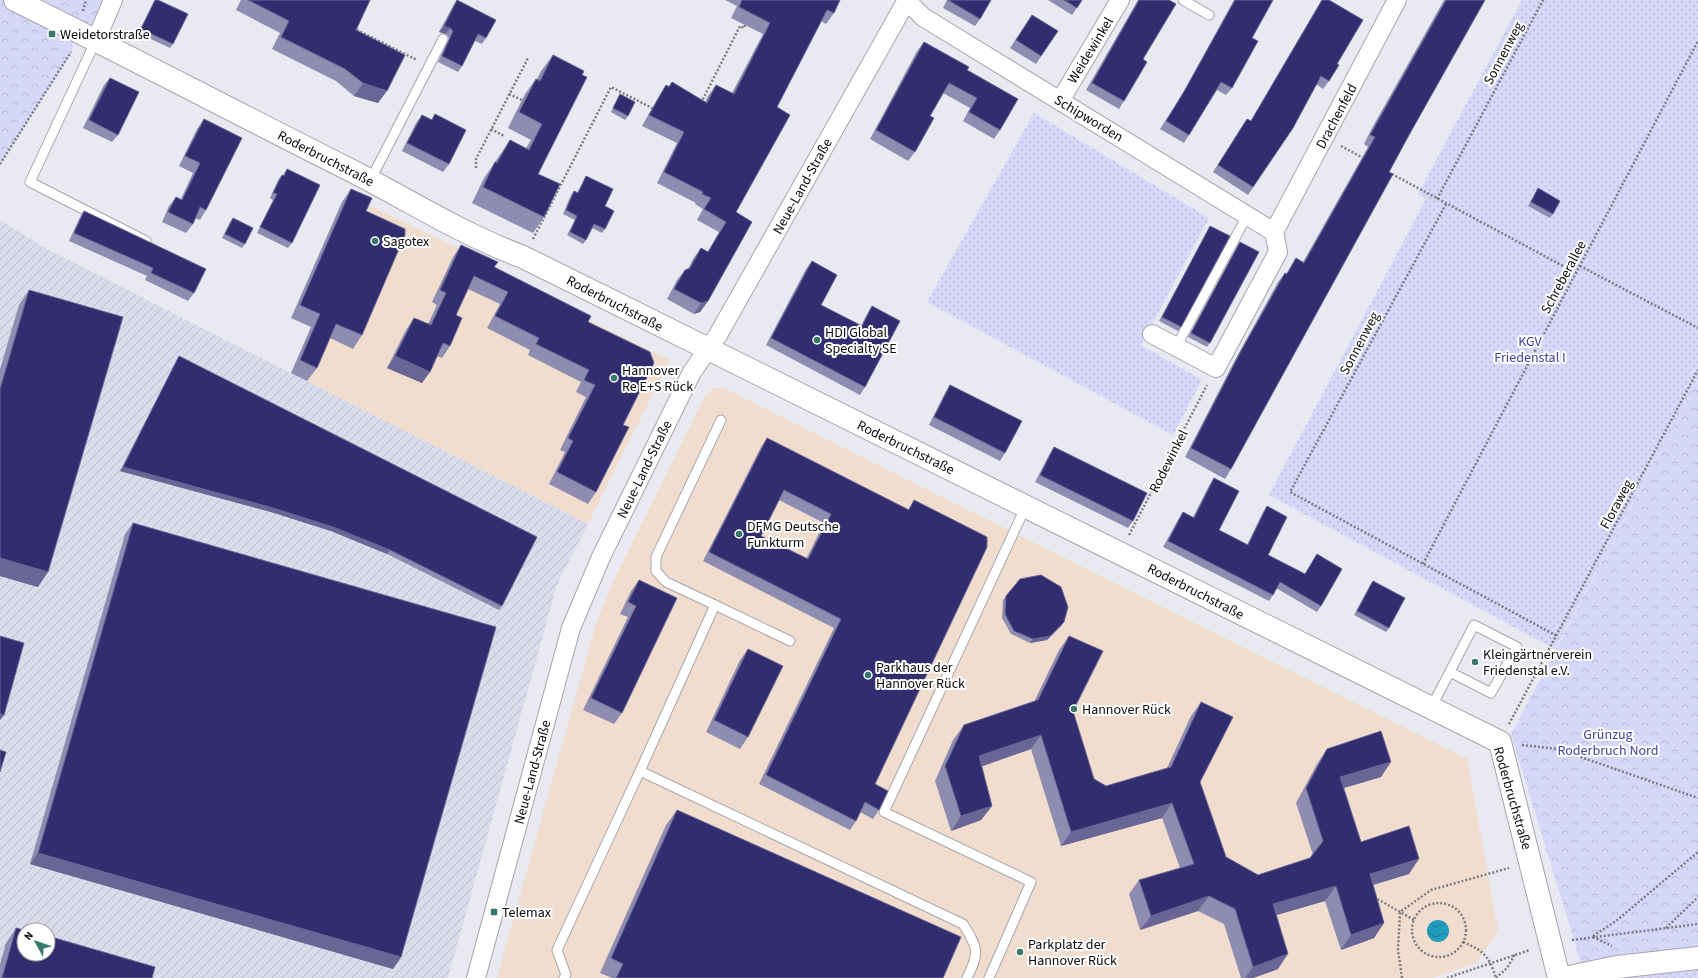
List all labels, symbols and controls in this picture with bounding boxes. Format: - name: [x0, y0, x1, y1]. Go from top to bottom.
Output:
- street label: Weidewinkel: [1063, 13, 1119, 88]
- street label: Sonnenweg: [1479, 18, 1529, 89]
- place label: Weidetorstraße: [60, 25, 150, 45]
- marker: Weidetorstraße: [47, 29, 57, 39]
- street label: Drachenfeld: [1311, 80, 1362, 153]
- street label: Schipworden: [1050, 90, 1127, 147]
- street label: Roderbruchstraße: [274, 126, 377, 192]
- street label: Neue-Land-Straße: [768, 135, 838, 238]
- place label: Sagotex: [383, 232, 430, 252]
- marker: Sagotex: [370, 236, 380, 246]
- street label: Schreberallee: [1536, 237, 1592, 318]
- street label: Roderbruchstraße: [563, 271, 666, 337]
- street label: Sonnenweg: [1335, 308, 1385, 379]
- place label: HDI Global Specialty SE: [825, 323, 897, 359]
- park label: KGV Friedenstal I: [1494, 332, 1566, 368]
- marker: HDI Global Specialty SE: [812, 335, 822, 345]
- place label: Hannover Re E+S Rück: [622, 361, 693, 397]
- marker: Hannover Re E+S Rück: [609, 373, 619, 383]
- street label: Roderbruchstraße: [853, 416, 958, 480]
- street label: Neue-Land-Straße: [612, 417, 677, 522]
- street label: Rodewinkel: [1144, 426, 1194, 497]
- street label: Floraweg: [1595, 476, 1638, 533]
- place label: DFMG Deutsche Funkturm: [747, 517, 839, 553]
- marker: DFMG Deutsche Funkturm: [734, 529, 744, 539]
- street label: Roderbruchstraße: [1144, 559, 1247, 625]
- place label: Kleingärtnerverein Friedenstal e.V.: [1483, 645, 1592, 681]
- marker: Kleingärtnerverein Friedenstal e.V.: [1470, 657, 1480, 667]
- place label: Parkhaus der Hannover Rück: [876, 658, 965, 694]
- marker: Parkhaus der Hannover Rück: [863, 670, 873, 680]
- place label: Hannover Rück: [1082, 700, 1171, 720]
- marker: Hannover Rück: [1069, 704, 1079, 714]
- street label: Neue-Land-Straße: [509, 718, 556, 826]
- park label: Grünzug Roderbruch Nord: [1557, 725, 1659, 761]
- street label: Roderbruchstraße: [1488, 745, 1536, 852]
- place label: Telemax: [502, 903, 552, 923]
- marker: Telemax: [489, 907, 499, 917]
- north arrow: [16, 922, 56, 962]
- text: N: [21, 928, 37, 944]
- place label: Parkplatz der Hannover Rück: [1028, 935, 1117, 971]
- marker: Parkplatz der Hannover Rück: [1015, 947, 1025, 957]

